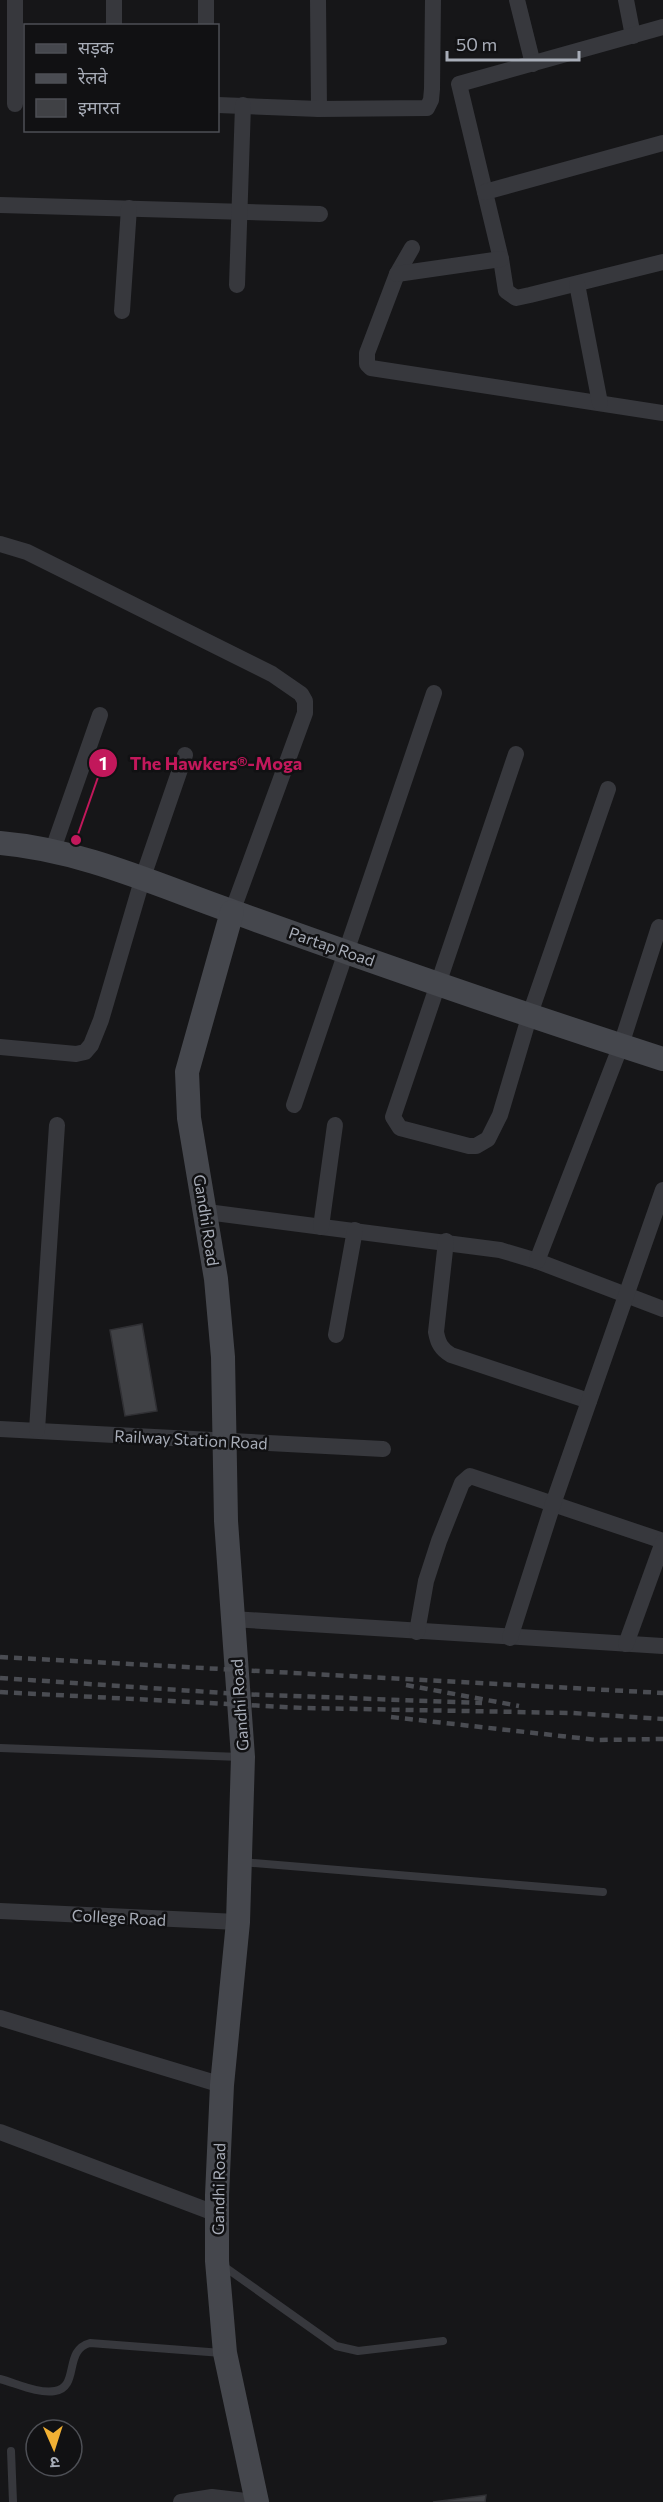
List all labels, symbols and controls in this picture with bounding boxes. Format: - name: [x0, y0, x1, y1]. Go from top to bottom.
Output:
- legend: [24, 24, 219, 132]
- scale bar: [447, 24, 579, 62]
- text: 50 m: [456, 33, 497, 55]
- text: सड़क: [78, 36, 115, 58]
- text: रेलवे: [77, 66, 109, 88]
- text: इमारत: [78, 96, 121, 118]
- callout: The Hawkers®-Moga: [88, 745, 314, 781]
- text: 1: [99, 752, 107, 774]
- text: The Hawkers®-Moga: [130, 752, 302, 774]
- street label: Partap Road: [287, 922, 377, 970]
- street label: Gandhi Road: [190, 1173, 224, 1267]
- street label: Railway Station Road: [114, 1425, 268, 1453]
- street label: Gandhi Road: [226, 1658, 252, 1752]
- street label: College Road: [71, 1905, 167, 1929]
- street label: Gandhi Road: [208, 2143, 228, 2235]
- north arrow: [24, 2418, 84, 2478]
- text: उ: [49, 2454, 60, 2473]

